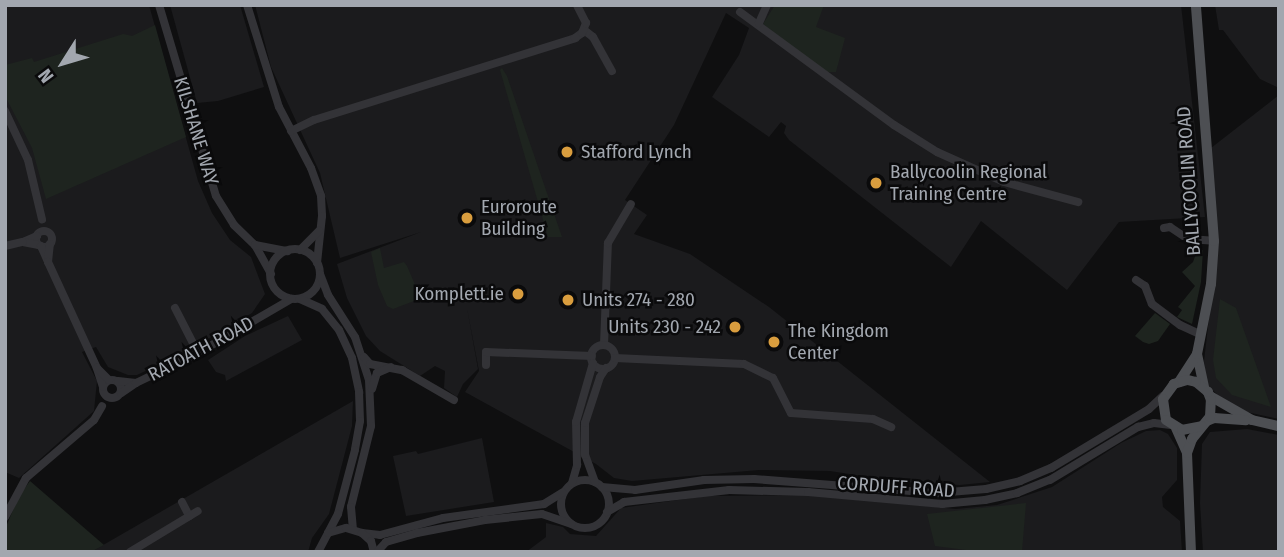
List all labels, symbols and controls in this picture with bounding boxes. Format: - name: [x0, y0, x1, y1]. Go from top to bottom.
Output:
- north arrow: [28, 28, 98, 98]
- text: N: [33, 64, 58, 87]
- street label: KILSHANE WAY: [169, 74, 223, 188]
- street label: BALLYCOOLIN ROAD: [1172, 105, 1206, 257]
- place label: Stafford Lynch: [581, 141, 692, 163]
- marker: Stafford Lynch: [559, 144, 575, 160]
- place label: Ballycoolin Regional Training Centre: [890, 161, 1047, 205]
- marker: Ballycoolin Regional Training Centre: [868, 175, 884, 191]
- place label: Euroroute Building: [481, 196, 557, 240]
- marker: Euroroute Building: [459, 210, 475, 226]
- place label: Komplett.ie: [414, 283, 504, 305]
- marker: Komplett.ie: [510, 286, 526, 302]
- place label: Units 274 - 280: [582, 289, 695, 311]
- marker: Units 274 - 280: [560, 292, 576, 308]
- street label: RATOATH ROAD: [144, 312, 258, 386]
- place label: Units 230 - 242: [608, 316, 721, 338]
- marker: Units 230 - 242: [727, 319, 743, 335]
- place label: The Kingdom Center: [788, 320, 889, 364]
- marker: The Kingdom Center: [766, 334, 782, 350]
- street label: CORDUFF ROAD: [836, 472, 956, 502]

